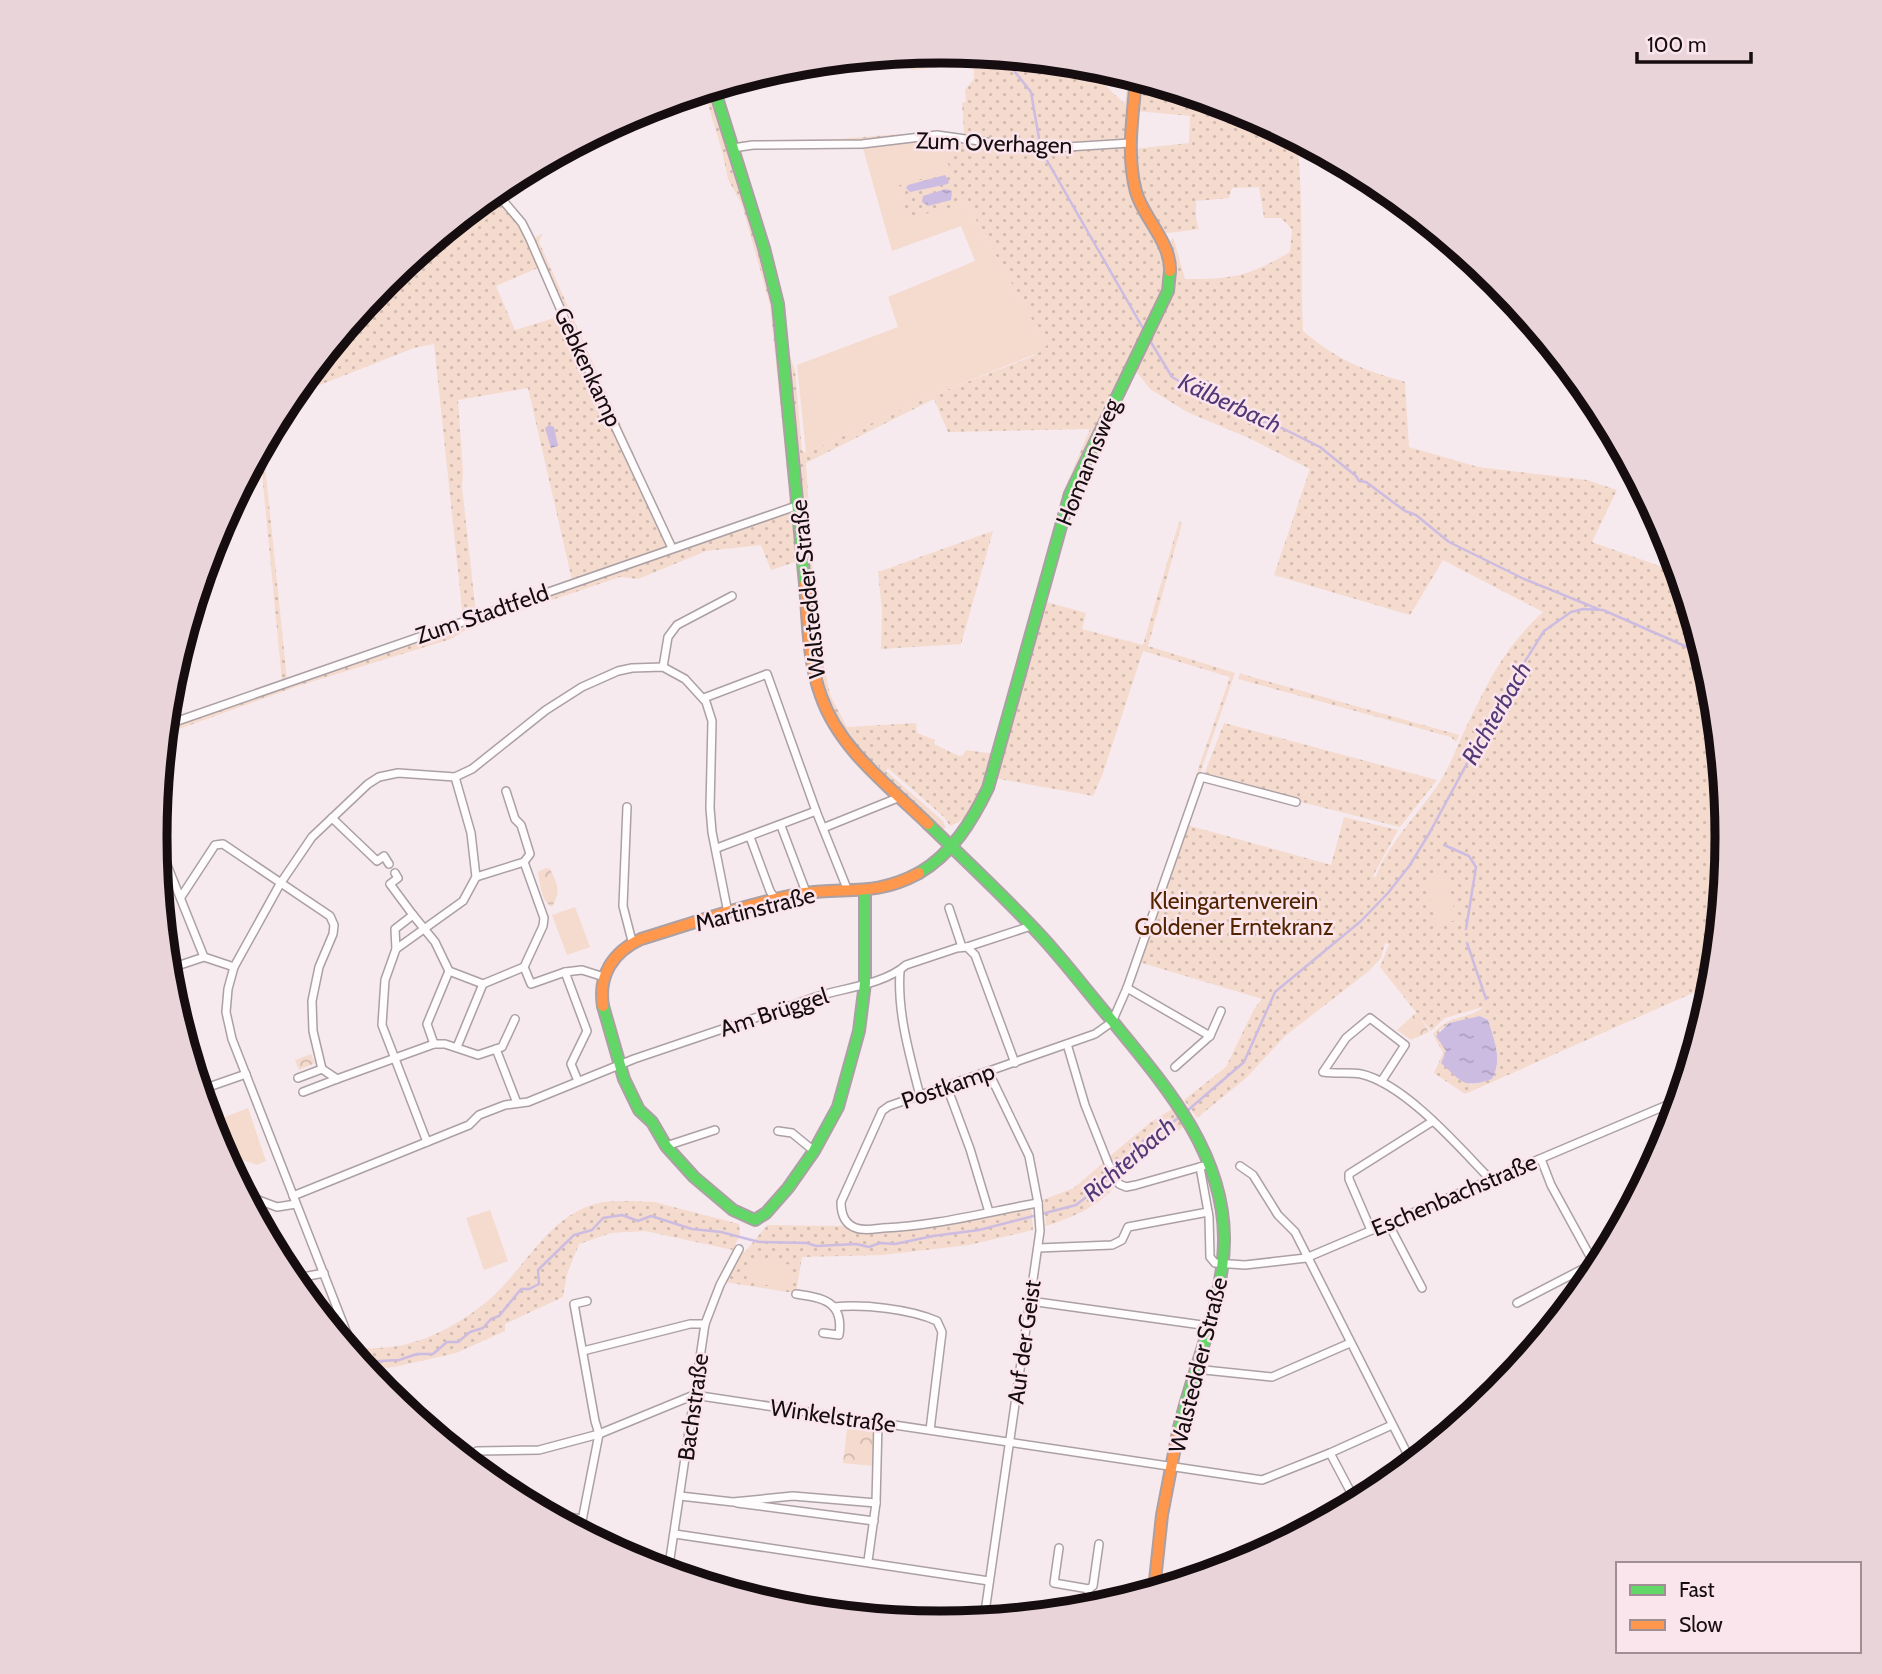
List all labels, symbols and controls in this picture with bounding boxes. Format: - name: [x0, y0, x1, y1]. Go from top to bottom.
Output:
- scale bar: [1637, 21, 1751, 65]
- text: 100 m: [1647, 32, 1706, 57]
- street label: Zum Overhagen: [915, 126, 1073, 160]
- street label: Gebkenkamp: [548, 303, 628, 431]
- water label: Kälberbach: [1174, 367, 1286, 439]
- street label: Homannsweg: [1050, 394, 1126, 530]
- street label: Walstedder Straße: [785, 498, 831, 680]
- street label: Zum Stadtfeld: [412, 578, 552, 650]
- water label: Richterbach: [1455, 657, 1537, 769]
- street label: Martinstraße: [692, 881, 818, 937]
- park label: Kleingartenverein Goldener Erntekranz: [1135, 887, 1334, 941]
- street label: Am Brüggel: [716, 981, 832, 1043]
- street label: Postkamp: [898, 1057, 999, 1115]
- water label: Richterbach: [1077, 1111, 1181, 1207]
- street label: Eschenbachstraße: [1367, 1147, 1541, 1242]
- street label: Walstedder Straße: [1163, 1274, 1233, 1456]
- street label: Auf der Geist: [1001, 1278, 1047, 1406]
- street label: Bachstraße: [672, 1351, 714, 1462]
- street label: Winkelstraße: [768, 1393, 898, 1439]
- legend: [1616, 1562, 1861, 1653]
- text: Fast: [1679, 1577, 1715, 1602]
- text: Slow: [1679, 1612, 1723, 1637]

